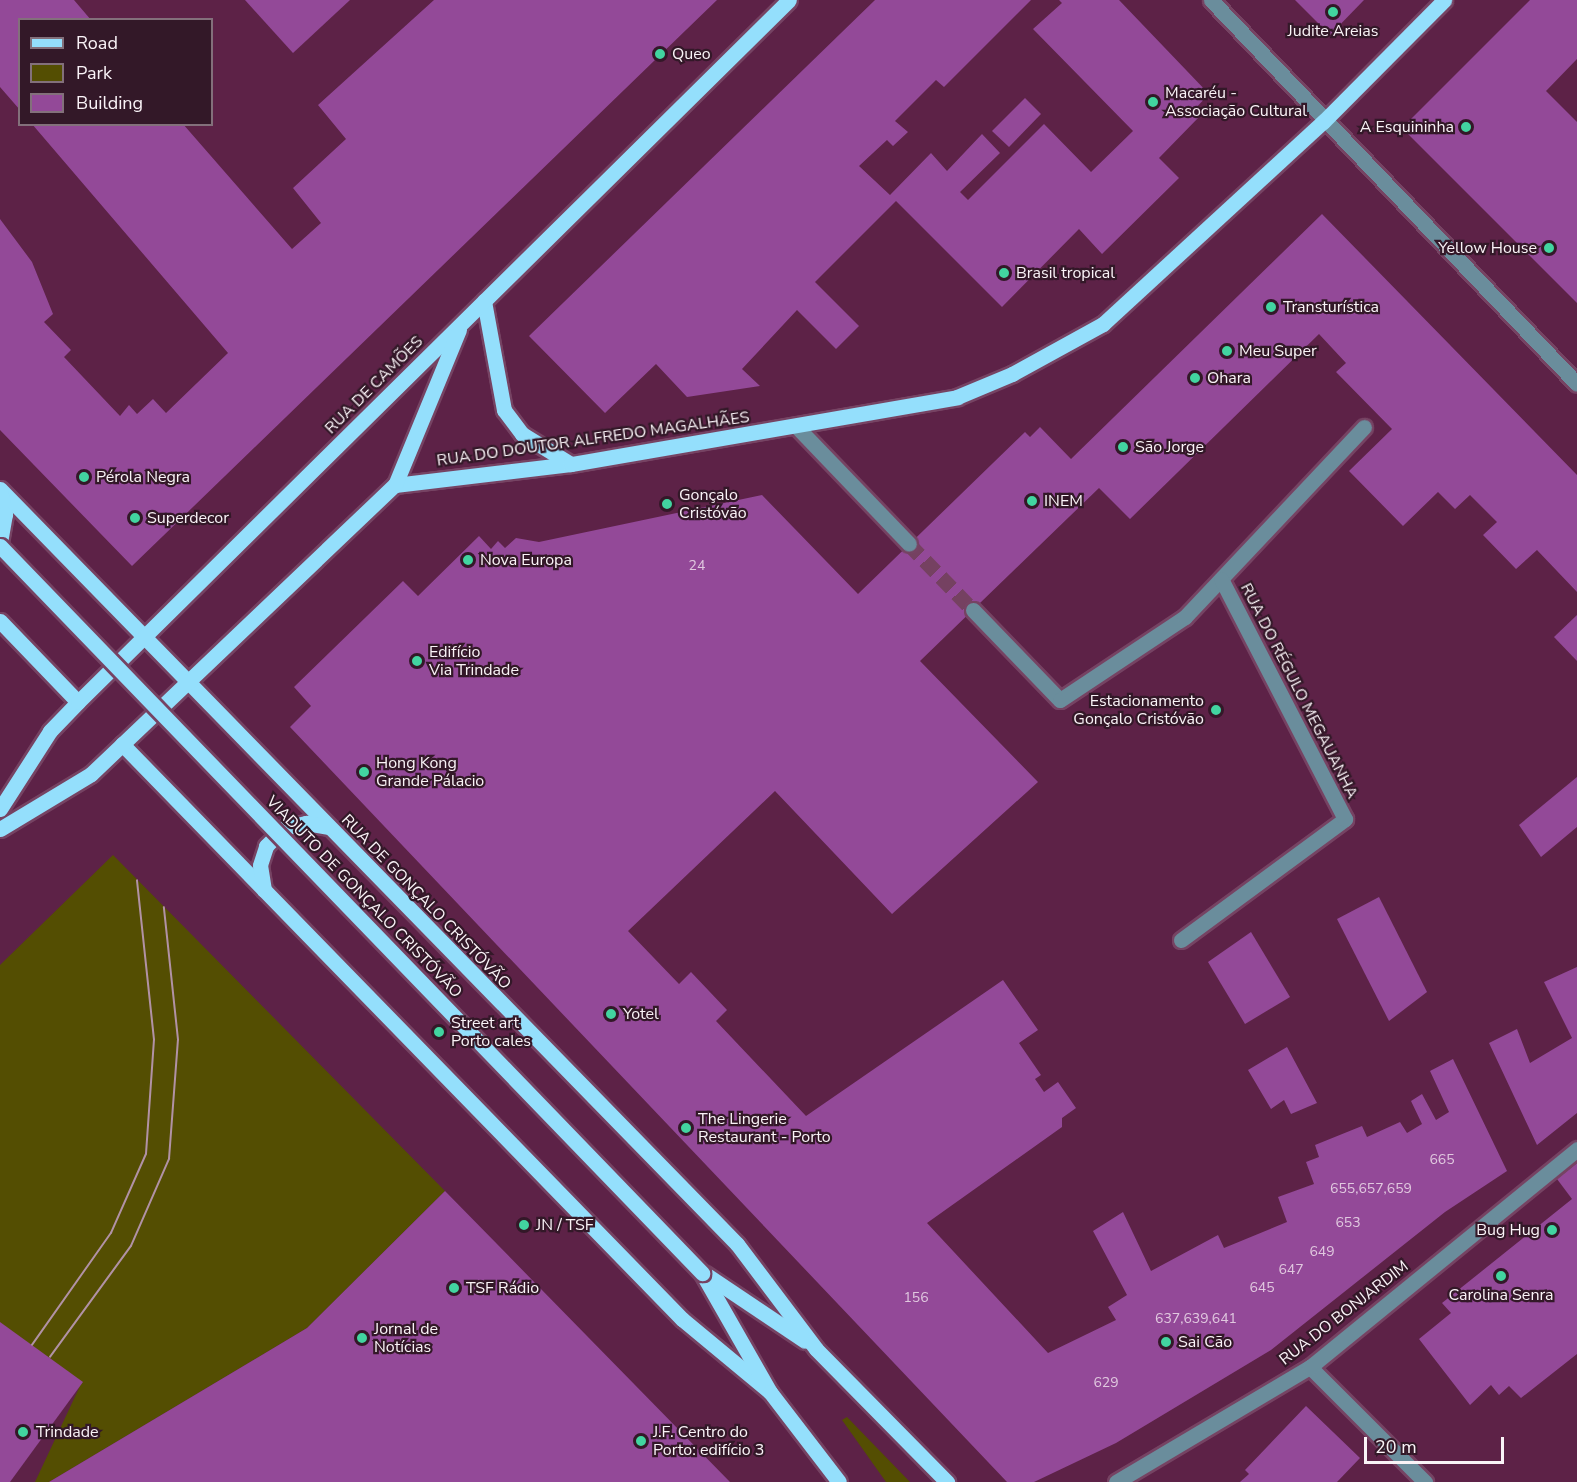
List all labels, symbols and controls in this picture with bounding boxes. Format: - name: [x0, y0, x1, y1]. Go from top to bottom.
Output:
- marker: Judite Areias: [1326, 5, 1340, 19]
- legend: [18, 18, 213, 126]
- place label: Judite Areias: [1287, 21, 1379, 41]
- text: Road: [76, 31, 118, 55]
- place label: Queo: [672, 44, 711, 64]
- marker: Queo: [653, 47, 667, 61]
- text: Park: [76, 61, 112, 85]
- place label: Macaréu - Associação Cultural: [1165, 83, 1307, 121]
- text: Building: [76, 91, 143, 115]
- marker: Macaréu - Associação Cultural: [1146, 95, 1160, 109]
- place label: A Esquininha: [1360, 117, 1454, 137]
- marker: A Esquininha: [1459, 120, 1473, 134]
- place label: Yellow House: [1438, 238, 1537, 258]
- marker: Yellow House: [1542, 241, 1556, 255]
- place label: Brasil tropical: [1016, 263, 1115, 283]
- marker: Brasil tropical: [997, 266, 1011, 280]
- place label: Transturística: [1283, 297, 1379, 317]
- marker: Transturística: [1264, 300, 1278, 314]
- street label: RUA DE CAMÕES: [321, 332, 427, 438]
- place label: Meu Super: [1239, 341, 1317, 361]
- marker: Meu Super: [1220, 344, 1234, 358]
- place label: Ohara: [1207, 368, 1251, 388]
- marker: Ohara: [1188, 371, 1202, 385]
- street label: RUA DO DOUTOR ALFREDO MAGALHÃES: [435, 408, 751, 470]
- place label: São Jorge: [1135, 437, 1204, 457]
- marker: São Jorge: [1116, 440, 1130, 454]
- place label: Pérola Negra: [96, 467, 190, 487]
- marker: Pérola Negra: [77, 470, 91, 484]
- place label: Gonçalo Cristóvão: [679, 485, 747, 523]
- place label: INEM: [1044, 491, 1083, 511]
- marker: INEM: [1025, 494, 1039, 508]
- marker: Gonçalo Cristóvão: [660, 497, 674, 511]
- place label: Superdecor: [147, 508, 229, 528]
- marker: Superdecor: [128, 511, 142, 525]
- place label: Nova Europa: [480, 550, 572, 570]
- marker: Nova Europa: [461, 553, 475, 567]
- house number: 24: [689, 558, 705, 574]
- street label: RUA DO RÉGULO MEGAUANHA: [1236, 580, 1362, 802]
- place label: Edifício Via Trindade: [429, 642, 519, 680]
- marker: Edifício Via Trindade: [410, 654, 424, 668]
- place label: Estacionamento Gonçalo Cristóvão: [1073, 691, 1204, 729]
- marker: Estacionamento Gonçalo Cristóvão: [1209, 703, 1223, 717]
- place label: Hong Kong Grande Pálacio: [376, 753, 484, 791]
- marker: Hong Kong Grande Pálacio: [357, 765, 371, 779]
- street label: VIADUTO DE GONÇALO CRISTÓVÃO: [262, 792, 466, 1002]
- street label: RUA DE GONÇALO CRISTÓVÃO: [337, 811, 515, 993]
- place label: Yotel: [623, 1004, 659, 1024]
- marker: Yotel: [604, 1007, 618, 1021]
- place label: Street art Porto cales: [451, 1013, 531, 1051]
- marker: Street art Porto cales: [432, 1025, 446, 1039]
- place label: The Lingerie Restaurant - Porto: [698, 1109, 831, 1147]
- marker: The Lingerie Restaurant - Porto: [679, 1121, 693, 1135]
- house number: 665: [1429, 1152, 1455, 1168]
- house number: 655,657,659: [1330, 1181, 1412, 1197]
- place label: JN / TSF: [536, 1215, 594, 1235]
- house number: 653: [1335, 1215, 1361, 1231]
- marker: JN / TSF: [517, 1218, 531, 1232]
- place label: Bug Hug: [1476, 1220, 1540, 1240]
- marker: Bug Hug: [1545, 1223, 1559, 1237]
- house number: 649: [1309, 1244, 1335, 1260]
- street label: RUA DO BONJARDIM: [1276, 1257, 1412, 1369]
- house number: 647: [1278, 1262, 1304, 1278]
- marker: Carolina Senra: [1494, 1269, 1508, 1283]
- place label: TSF Rádio: [466, 1278, 539, 1298]
- house number: 645: [1249, 1280, 1275, 1296]
- marker: TSF Rádio: [447, 1281, 461, 1295]
- place label: Carolina Senra: [1448, 1285, 1554, 1305]
- house number: 156: [903, 1290, 929, 1306]
- house number: 637,639,641: [1155, 1311, 1237, 1327]
- place label: Jornal de Notícias: [374, 1319, 438, 1357]
- marker: Jornal de Notícias: [355, 1331, 369, 1345]
- place label: Sai Cão: [1178, 1332, 1232, 1352]
- marker: Sai Cão: [1159, 1335, 1173, 1349]
- house number: 629: [1093, 1375, 1119, 1391]
- place label: Trindade: [36, 1422, 99, 1442]
- place label: J.F. Centro do Porto: edifício 3: [653, 1422, 764, 1460]
- marker: Trindade: [14, 1423, 32, 1441]
- scale bar: [1367, 1425, 1506, 1463]
- marker: J.F. Centro do Porto: edifício 3: [634, 1434, 648, 1448]
- text: 20 m: [1375, 1435, 1417, 1459]

